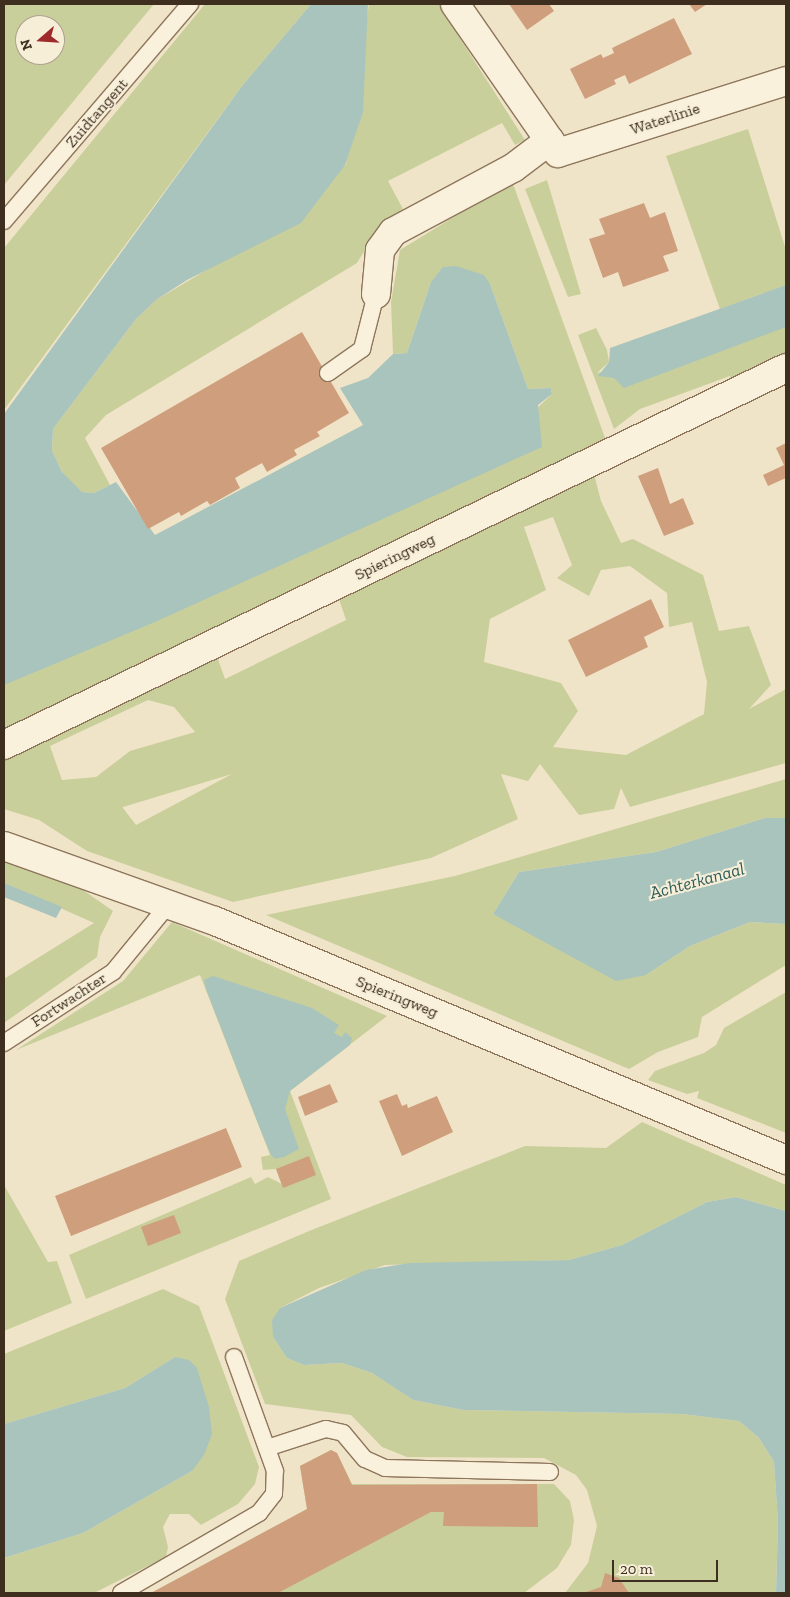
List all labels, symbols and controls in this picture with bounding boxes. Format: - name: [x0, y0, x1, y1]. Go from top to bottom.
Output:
- north arrow: [15, 15, 65, 65]
- text: N: [17, 37, 36, 53]
- street label: Zuidtangent: [62, 74, 132, 152]
- street label: Waterlinie: [628, 99, 702, 139]
- street label: Spieringweg: [352, 529, 438, 585]
- water label: Achterkanaal: [647, 858, 747, 904]
- street label: Fortwachter: [28, 969, 110, 1031]
- street label: Spieringweg: [353, 972, 441, 1022]
- scale bar: [615, 1550, 721, 1582]
- text: 20 m: [620, 1560, 653, 1578]

